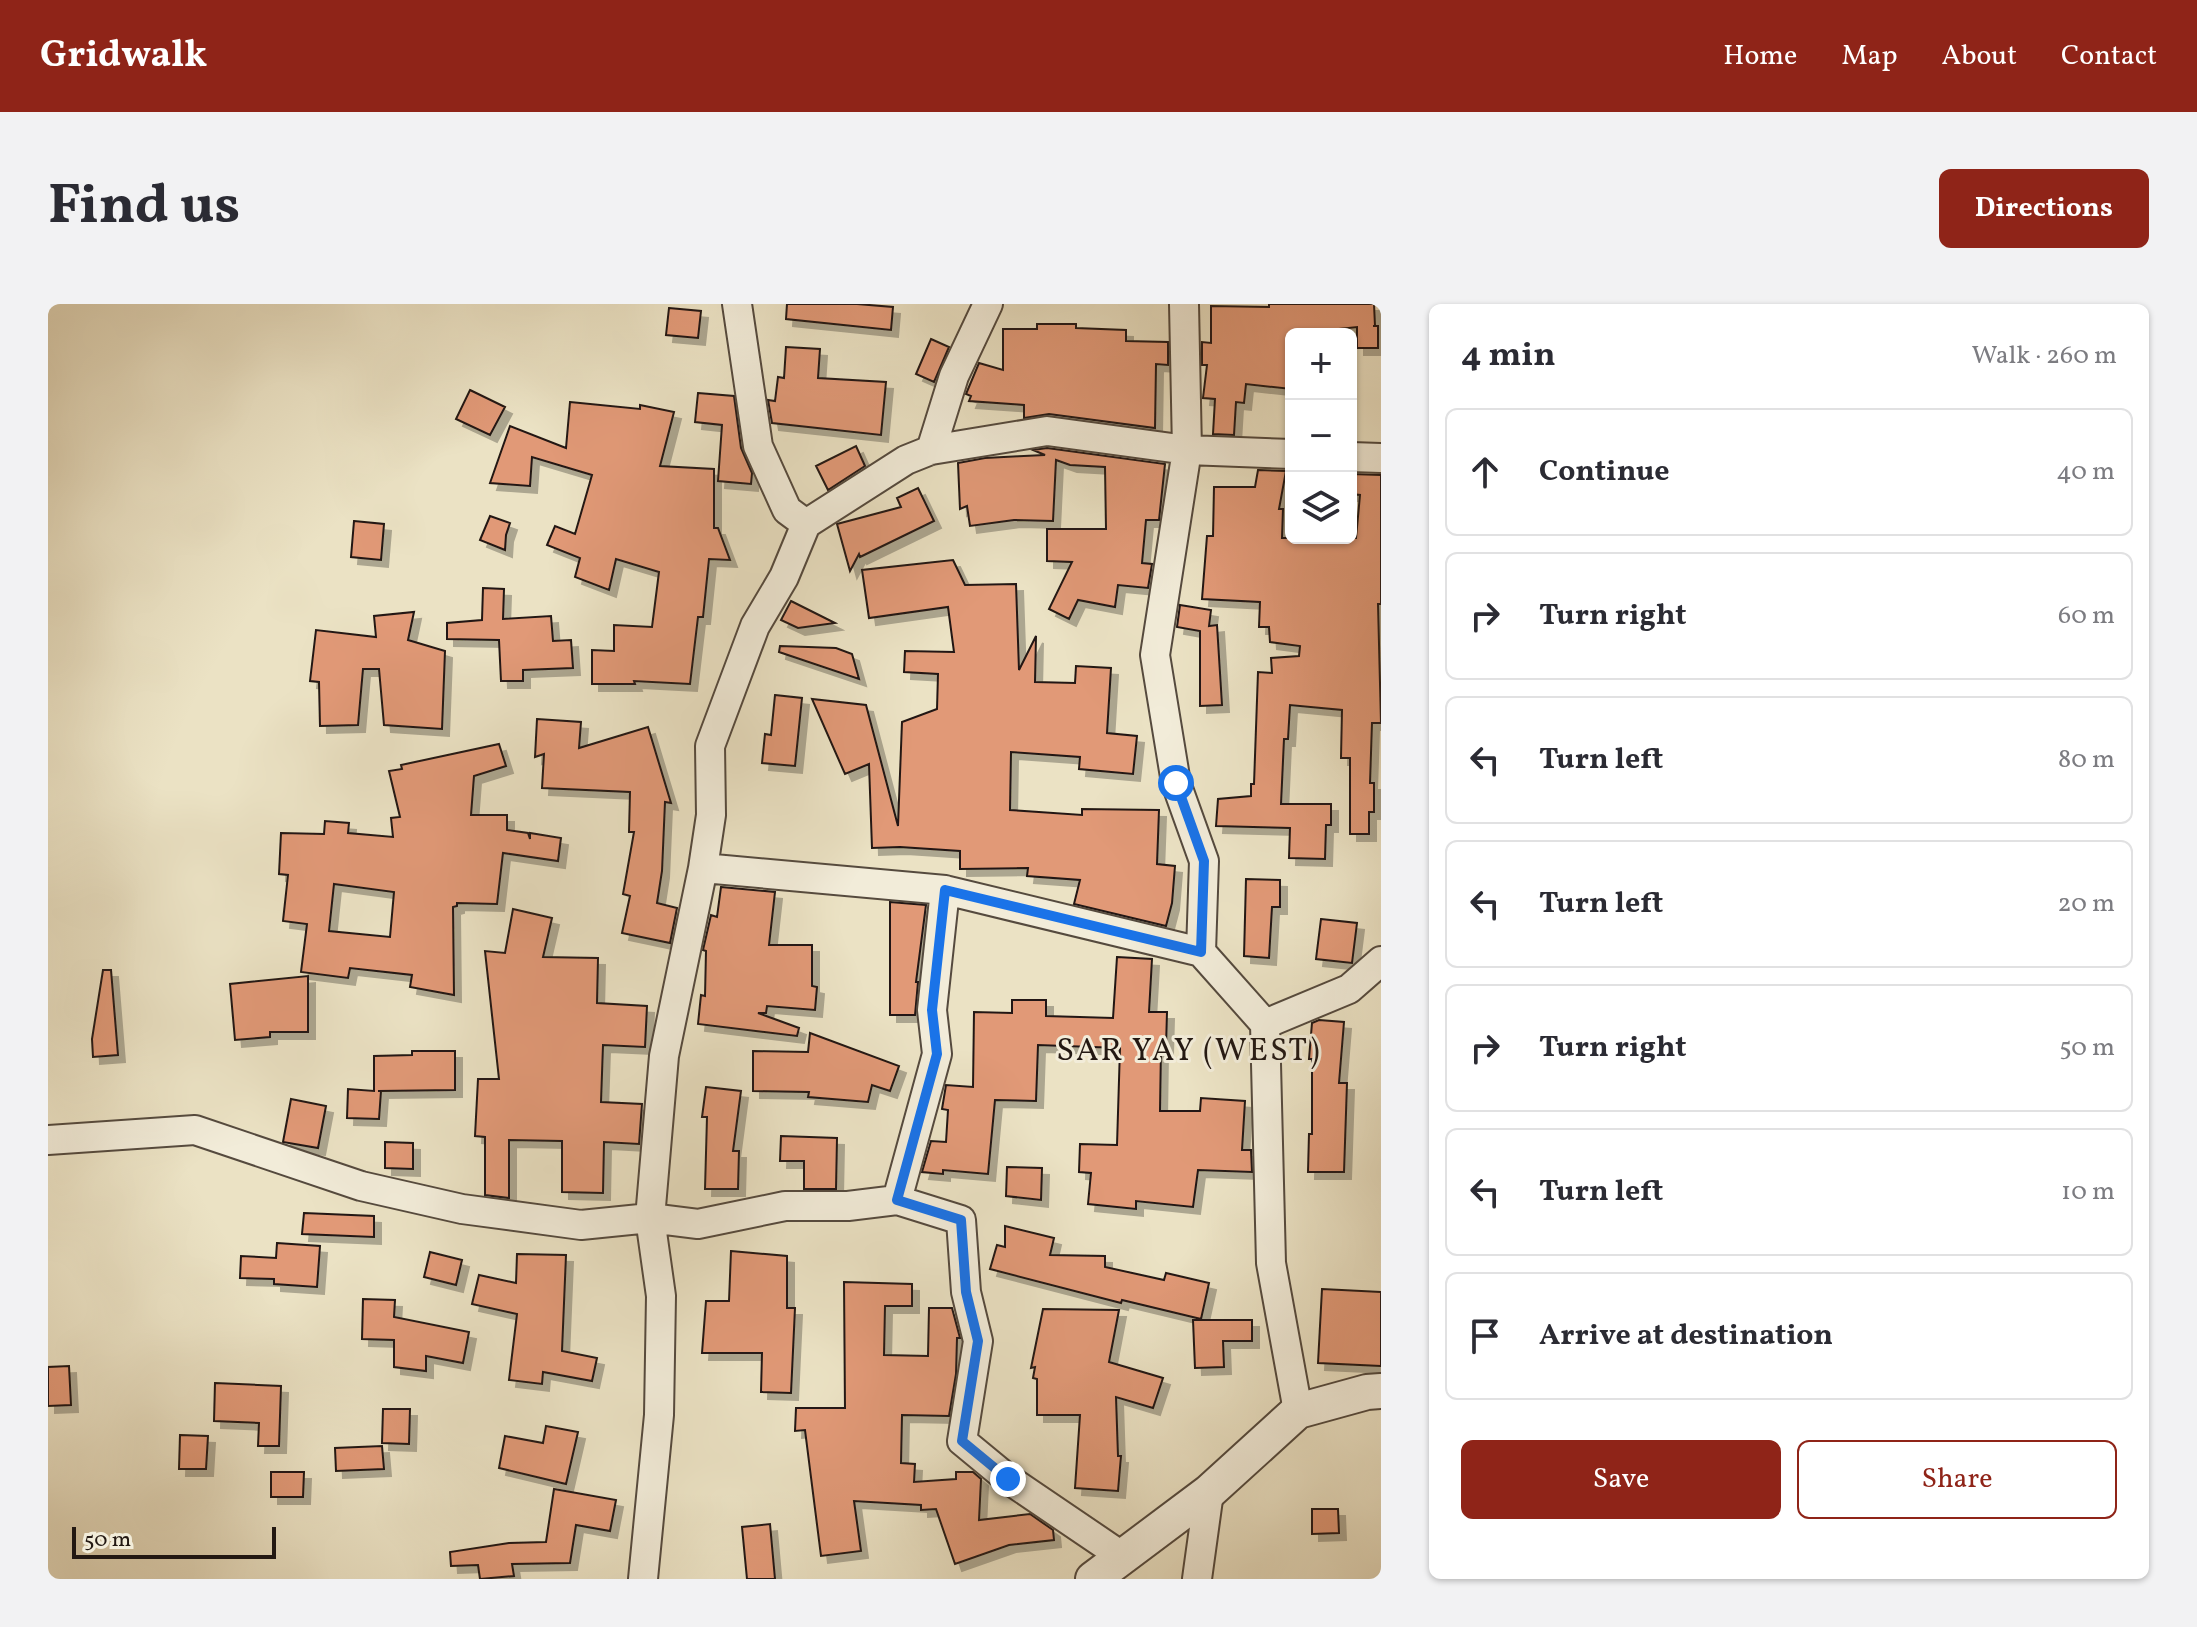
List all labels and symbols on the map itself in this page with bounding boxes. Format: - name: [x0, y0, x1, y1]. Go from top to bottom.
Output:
- route start: [1158, 765, 1194, 801]
- district label: SAR YAY (WEST): [1056, 1030, 1322, 1074]
- route end: [990, 1461, 1026, 1497]
- scale bar: [72, 1523, 276, 1559]

